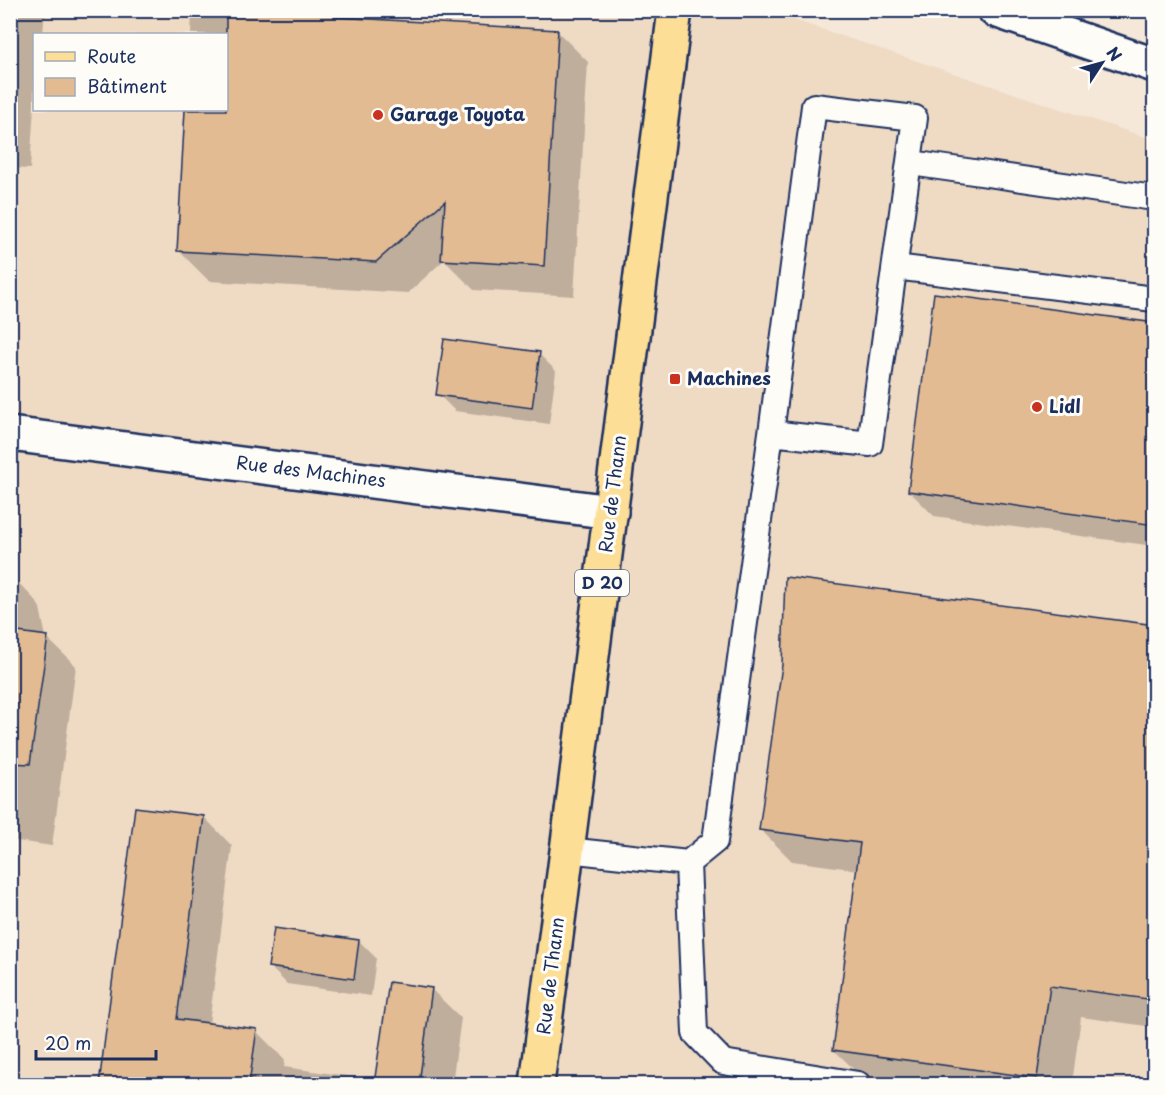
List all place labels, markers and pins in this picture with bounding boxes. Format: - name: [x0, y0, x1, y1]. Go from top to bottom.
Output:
- place label: Garage Toyota: [390, 100, 525, 127]
- marker: Garage Toyota: [371, 108, 385, 122]
- place label: Machines: [687, 364, 771, 391]
- marker: Machines: [668, 372, 682, 386]
- place label: Lidl: [1049, 392, 1081, 419]
- marker: Lidl: [1030, 400, 1044, 414]

